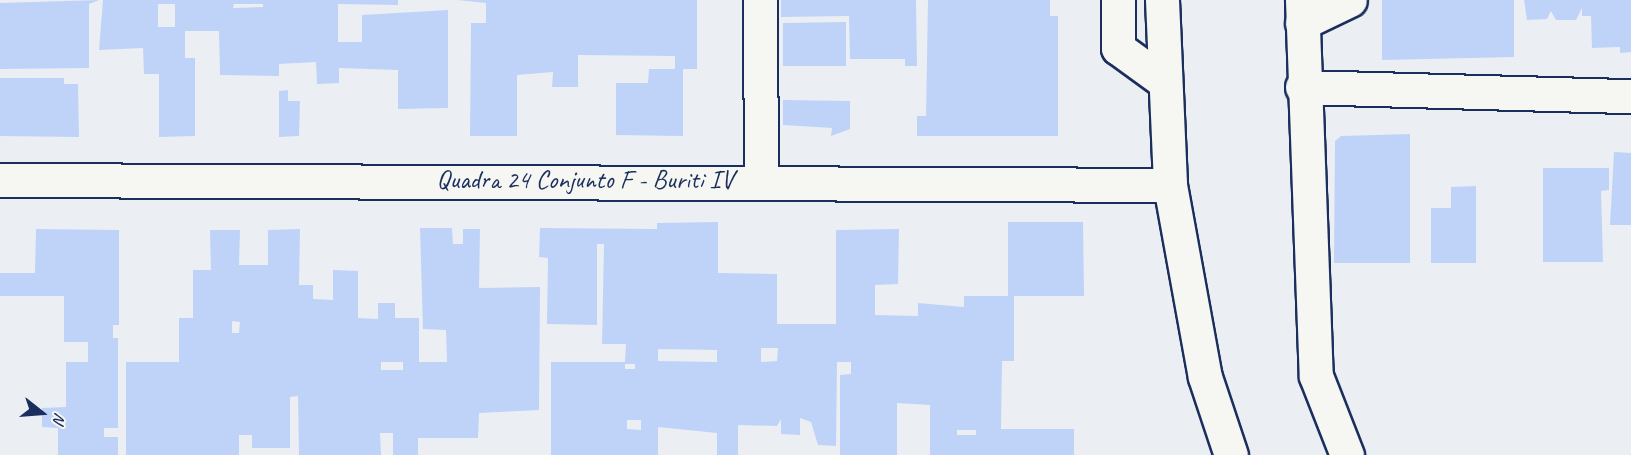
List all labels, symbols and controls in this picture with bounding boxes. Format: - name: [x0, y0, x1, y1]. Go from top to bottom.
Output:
- street label: Quadra 24 Conjunto F - Buriti IV: [436, 164, 734, 196]
- north arrow: [12, 383, 72, 443]
- text: N: [48, 411, 70, 426]

